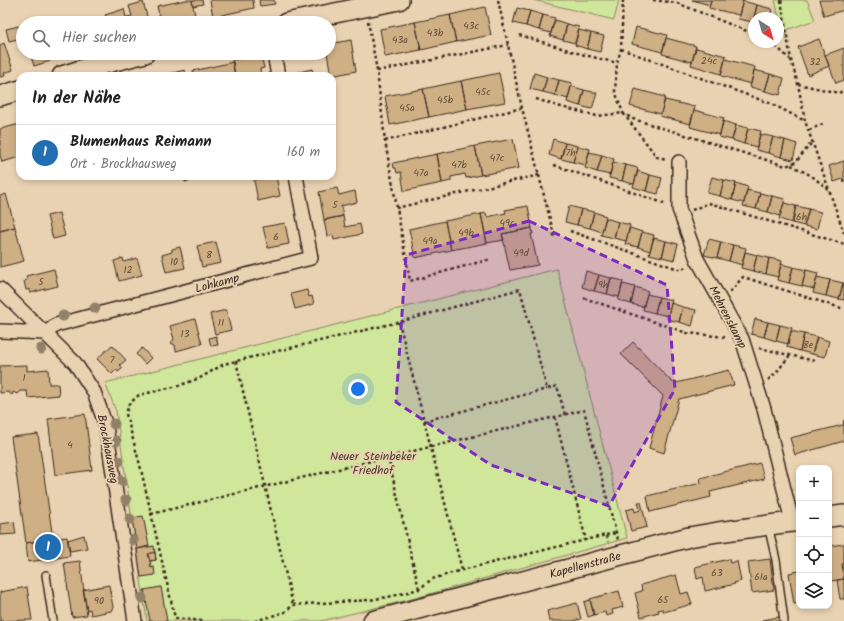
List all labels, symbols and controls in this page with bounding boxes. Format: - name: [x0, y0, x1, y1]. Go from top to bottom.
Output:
- north arrow: [748, 12, 784, 48]
- search box: [16, 16, 336, 60]
- house number: 43c: [463, 18, 479, 34]
- house number: 43b: [427, 25, 444, 41]
- text: Hier suchen: [62, 26, 136, 50]
- icon: search: [30, 27, 52, 49]
- house number: 43a: [392, 32, 408, 48]
- house number: 24c: [701, 53, 717, 69]
- house number: 32: [809, 54, 821, 70]
- house number: 45c: [475, 84, 491, 100]
- text: In der Nähe: [32, 85, 121, 112]
- house number: 45b: [437, 92, 454, 108]
- house number: 45a: [399, 100, 415, 116]
- text: Blumenhaus Reimann: [70, 130, 212, 154]
- text: 1: [43, 142, 47, 163]
- text: 160 m: [287, 142, 320, 163]
- house number: 17h: [562, 145, 576, 161]
- house number: 47c: [490, 150, 505, 166]
- text: Ort · Brockhausweg: [70, 154, 177, 175]
- house number: 47b: [451, 157, 467, 173]
- house number: 47a: [414, 165, 429, 181]
- house number: 5: [332, 197, 338, 213]
- house number: 16h: [793, 209, 807, 225]
- house number: 49c: [500, 215, 515, 231]
- house number: 49b: [458, 225, 475, 241]
- house number: 6: [273, 229, 279, 245]
- house number: 49a: [422, 233, 438, 249]
- house number: 49d: [513, 245, 530, 261]
- house number: 8: [206, 247, 213, 263]
- house number: 10: [170, 254, 178, 270]
- house number: 12: [124, 262, 133, 278]
- street label: Lohkamp: [193, 268, 242, 298]
- house number: 5: [38, 274, 44, 290]
- house number: 9h: [598, 277, 608, 293]
- street label: Mehrenskamp: [703, 282, 752, 352]
- house number: 11: [218, 315, 224, 331]
- house number: 13: [181, 326, 190, 342]
- house number: 8e: [803, 337, 814, 353]
- house number: 7: [110, 352, 115, 368]
- house number: 1: [22, 370, 26, 386]
- your location: [348, 379, 368, 399]
- street label: Brockhausweg: [91, 413, 124, 486]
- house number: 4: [67, 437, 73, 453]
- park label: Neuer Steinbeker Friedhof: [330, 447, 417, 480]
- map controls: [796, 465, 832, 609]
- button: +: [796, 465, 832, 501]
- button: −: [796, 501, 832, 537]
- pin: 1: [35, 532, 61, 562]
- button: locate: [796, 537, 832, 573]
- street label: Kapellenstraße: [547, 547, 624, 584]
- house number: 63: [711, 565, 723, 581]
- house number: 61a: [754, 569, 768, 585]
- button: layers: [796, 573, 832, 609]
- house number: 65: [658, 592, 669, 608]
- house number: 90: [94, 593, 104, 609]

